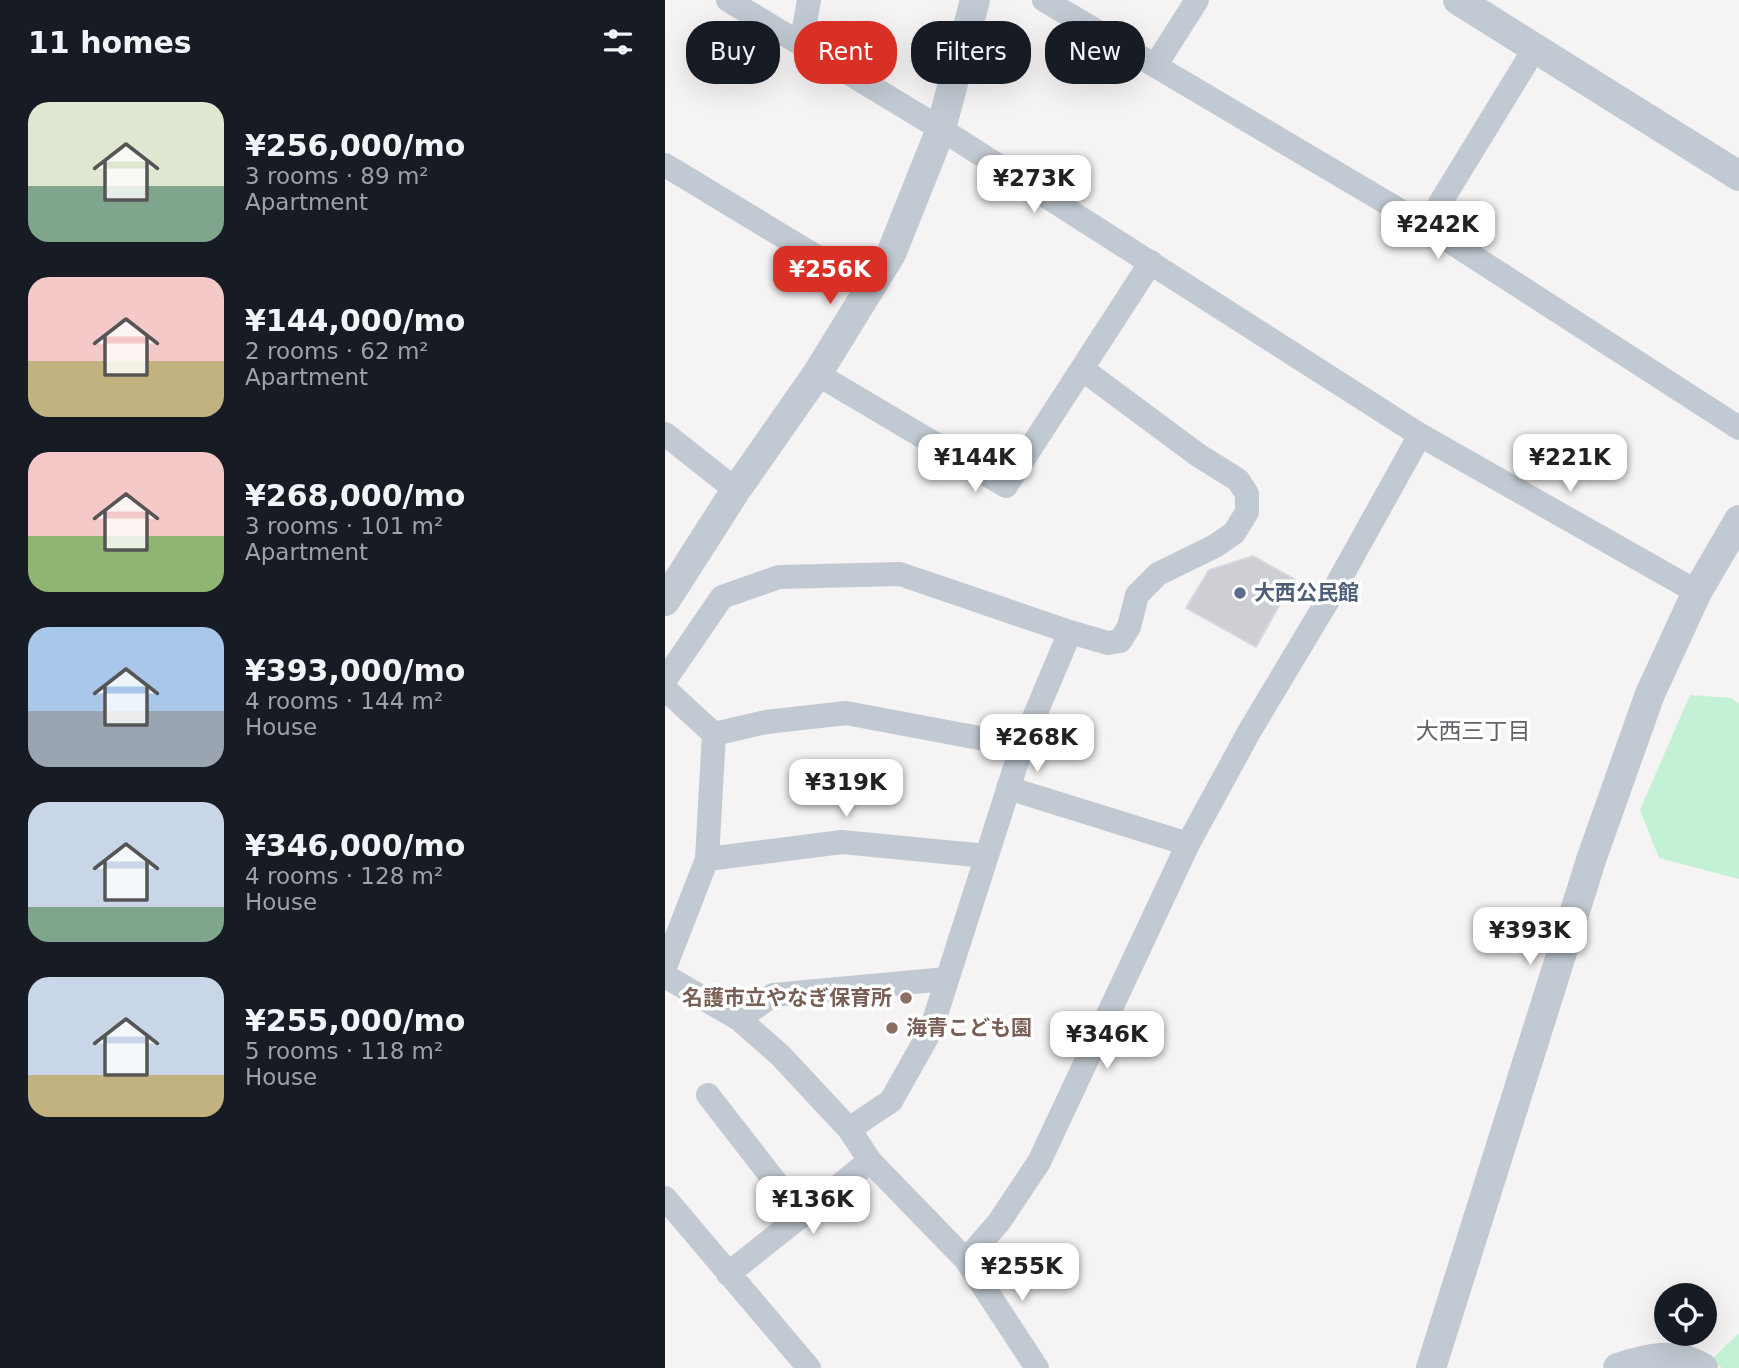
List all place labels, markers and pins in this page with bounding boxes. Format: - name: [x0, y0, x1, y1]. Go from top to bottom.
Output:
- pin: ¥273K: [985, 156, 1083, 215]
- pin: ¥242K: [1389, 202, 1487, 261]
- pin: ¥256K: [781, 246, 879, 306]
- pin: ¥144K: [926, 434, 1024, 494]
- pin: ¥221K: [1521, 434, 1619, 494]
- place label: 大西公民館: [1254, 581, 1359, 605]
- marker: 大西公民館: [1232, 585, 1248, 601]
- pin: ¥268K: [988, 714, 1086, 774]
- pin: ¥319K: [797, 760, 895, 819]
- pin: ¥393K: [1481, 908, 1579, 967]
- place label: 名護市立やなぎ保育所: [682, 986, 892, 1010]
- marker: 名護市立やなぎ保育所: [898, 990, 914, 1006]
- pin: ¥346K: [1058, 1012, 1156, 1071]
- place label: 海青こども園: [906, 1016, 1032, 1040]
- marker: 海青こども園: [884, 1020, 900, 1036]
- pin: ¥136K: [764, 1176, 862, 1236]
- pin: ¥255K: [973, 1244, 1071, 1303]

